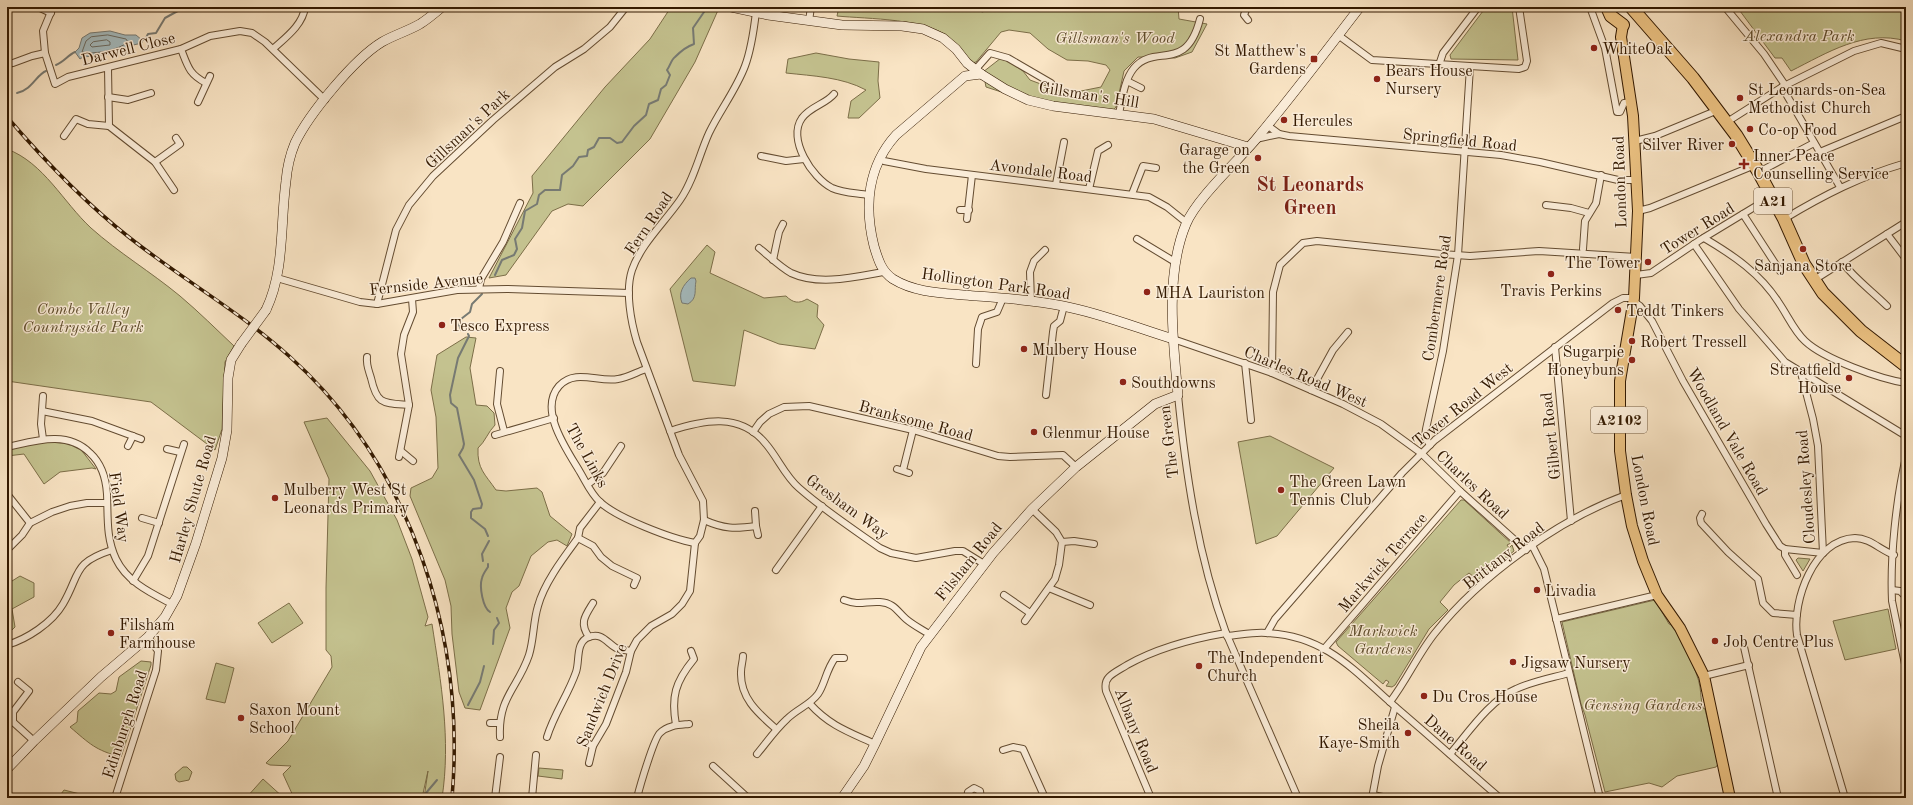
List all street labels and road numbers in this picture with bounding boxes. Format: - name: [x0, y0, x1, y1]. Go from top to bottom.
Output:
- street label: Darwell Close: [80, 31, 177, 69]
- street label: Gillsman's Hill: [1037, 80, 1140, 112]
- street label: Gillsman's Park: [423, 86, 514, 172]
- street label: Springfield Road: [1402, 127, 1518, 155]
- street label: London Road: [1611, 135, 1631, 228]
- street label: Avondale Road: [988, 158, 1093, 186]
- road number: A21: [1754, 188, 1792, 214]
- street label: Fern Road: [623, 190, 677, 259]
- street label: Tower Road: [1658, 201, 1738, 259]
- street label: Combermere Road: [1421, 234, 1455, 363]
- street label: Hollington Park Road: [920, 267, 1071, 303]
- street label: Fernside Avenue: [368, 271, 484, 299]
- street label: Charles Road West: [1241, 345, 1370, 411]
- street label: Tower Road West: [1410, 360, 1517, 451]
- street label: Woodland Vale Road: [1683, 366, 1769, 498]
- street label: Gilbert Road: [1539, 391, 1565, 480]
- street label: Branksome Road: [857, 399, 974, 445]
- street label: The Green: [1158, 404, 1182, 479]
- road number: A2102: [1591, 407, 1647, 433]
- street label: The Links: [562, 421, 610, 491]
- street label: Cloudesley Road: [1795, 429, 1819, 545]
- street label: Harley Shute Road: [168, 434, 220, 565]
- street label: Charles Road: [1432, 448, 1511, 523]
- street label: London Road: [1627, 454, 1661, 547]
- street label: Field Way: [105, 471, 131, 544]
- street label: Gresham Way: [802, 472, 892, 543]
- street label: Markwick Terrace: [1336, 511, 1431, 616]
- street label: Filsham Road: [933, 520, 1006, 605]
- street label: Brittany Road: [1461, 520, 1548, 593]
- street label: Sandwich Drive: [575, 642, 631, 750]
- street label: Edinburgh Road: [101, 668, 151, 781]
- street label: Albany Road: [1111, 686, 1159, 775]
- street label: Dane Road: [1421, 712, 1489, 775]

